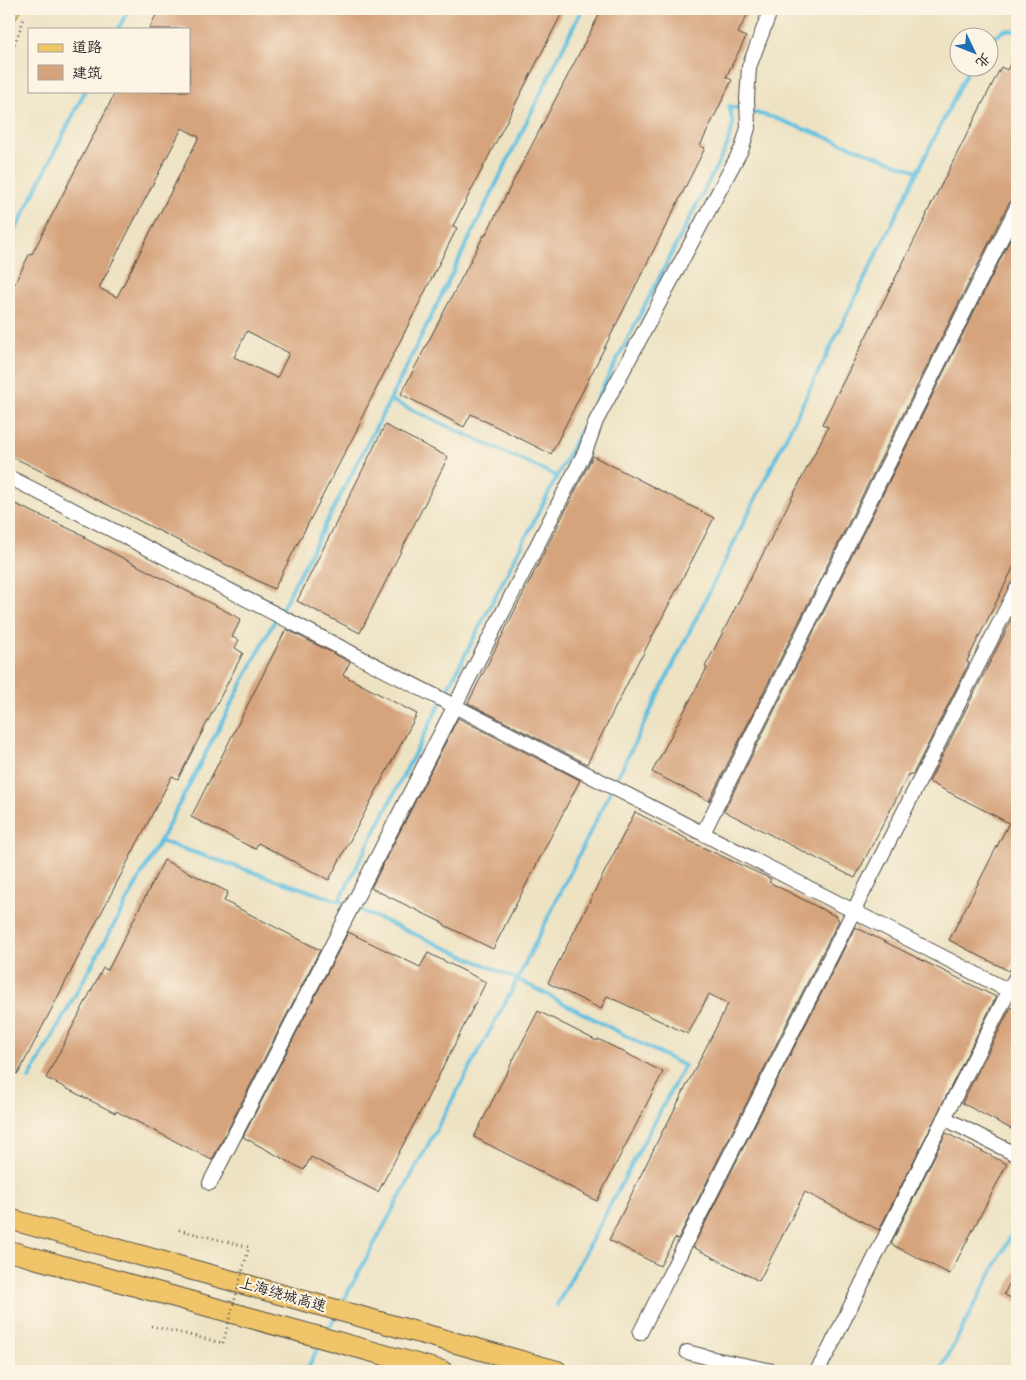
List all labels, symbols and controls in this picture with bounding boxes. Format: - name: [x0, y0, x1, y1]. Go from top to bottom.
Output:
- legend: [28, 28, 190, 92]
- north arrow: [948, 28, 998, 78]
- text: 道路: [72, 38, 102, 57]
- text: 北: [972, 50, 994, 71]
- text: 建筑: [72, 64, 102, 83]
- street label: 上海绕城高速: [237, 1273, 329, 1317]

